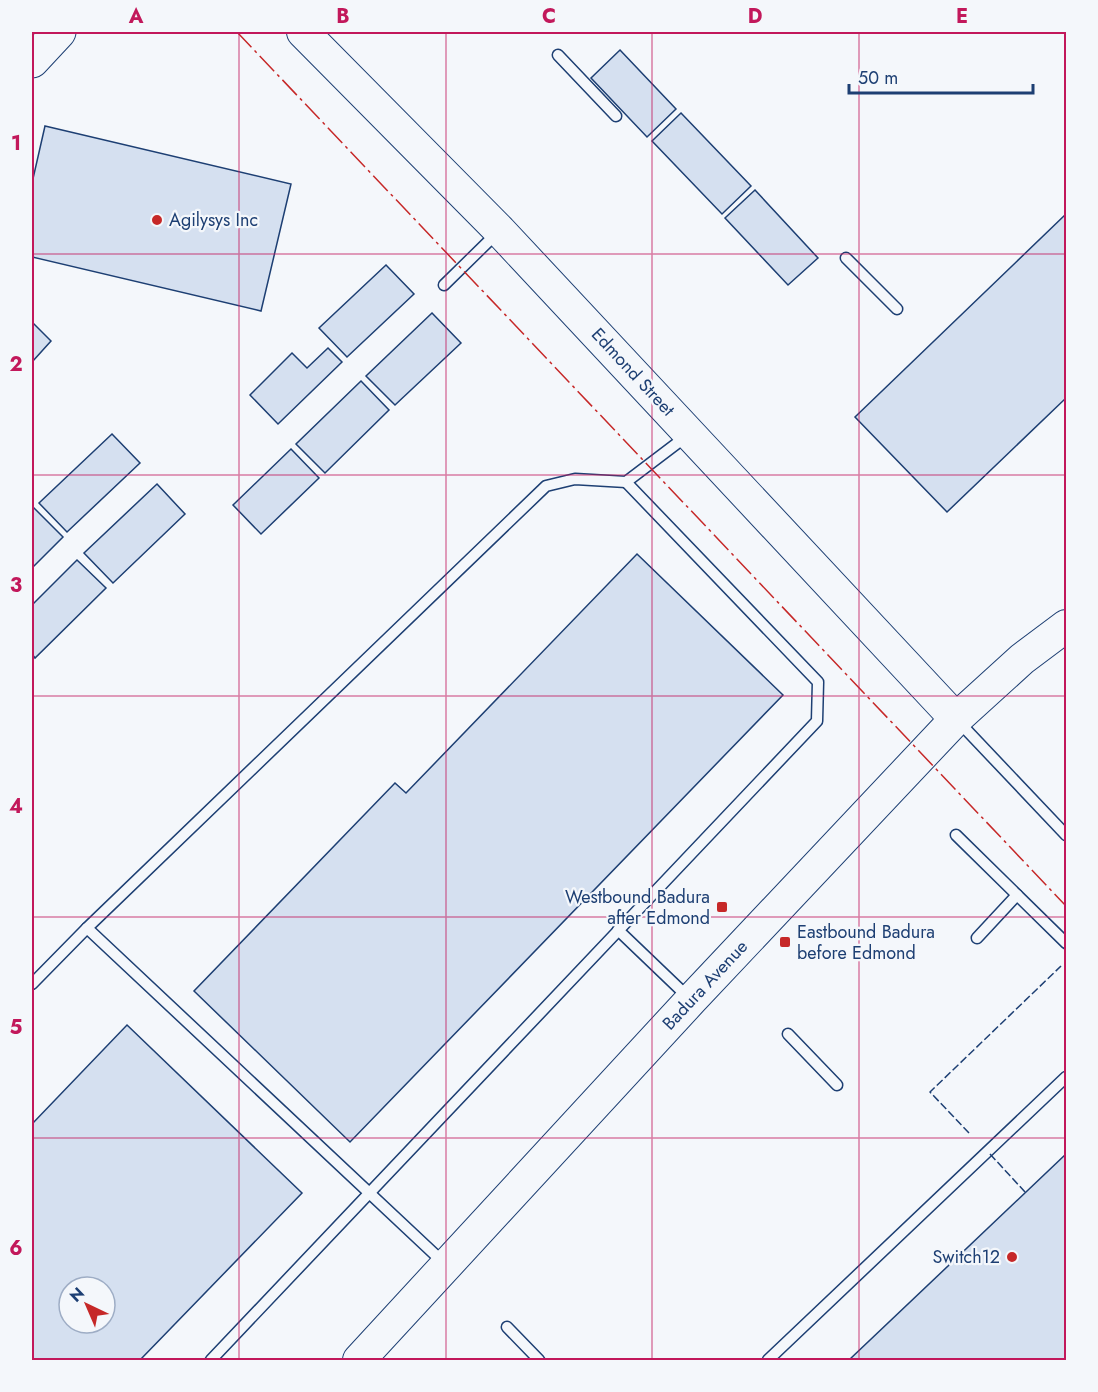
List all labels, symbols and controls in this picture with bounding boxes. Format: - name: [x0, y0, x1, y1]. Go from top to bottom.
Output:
- text: A: [128, 2, 144, 31]
- text: B: [336, 2, 350, 31]
- text: C: [542, 2, 556, 31]
- text: D: [748, 2, 762, 31]
- text: E: [956, 2, 968, 31]
- scale bar: [849, 57, 1034, 95]
- text: 50 m: [858, 65, 898, 91]
- text: 1: [11, 129, 21, 158]
- place label: Agilysys Inc: [169, 207, 258, 233]
- marker: Agilysys Inc: [150, 213, 164, 227]
- street label: Edmond Street: [585, 322, 681, 422]
- text: 2: [9, 350, 23, 379]
- text: 3: [10, 571, 22, 600]
- text: 4: [9, 792, 23, 821]
- place label: Westbound Badura after Edmond: [565, 884, 710, 931]
- marker: Westbound Badura after Edmond: [715, 900, 729, 914]
- place label: Eastbound Badura before Edmond: [797, 919, 935, 966]
- street label: Badura Avenue: [656, 934, 754, 1036]
- marker: Eastbound Badura before Edmond: [778, 935, 792, 949]
- text: 5: [10, 1013, 23, 1042]
- text: 6: [9, 1234, 23, 1263]
- place label: Switch12: [933, 1244, 1000, 1270]
- marker: Switch12: [1005, 1250, 1019, 1264]
- north arrow: [57, 1275, 117, 1335]
- text: N: [64, 1282, 89, 1307]

